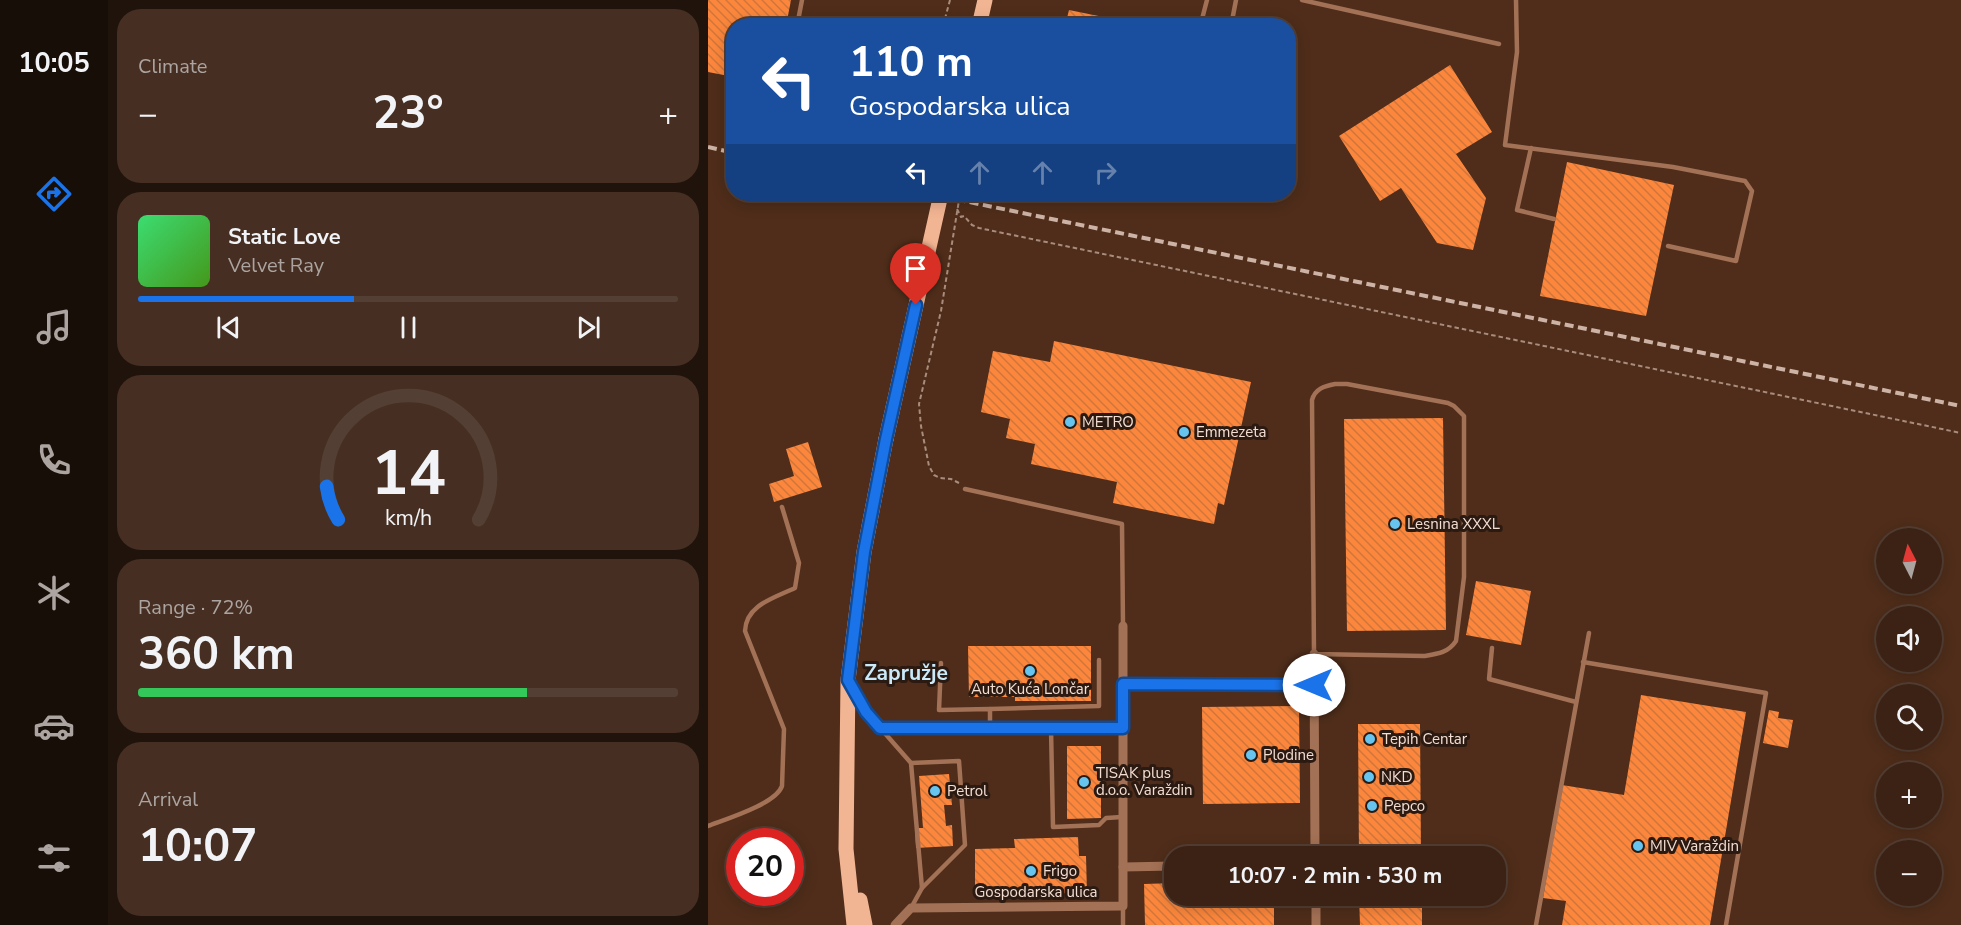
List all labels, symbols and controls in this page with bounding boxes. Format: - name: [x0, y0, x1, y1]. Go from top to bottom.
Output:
- text: 110 m: [849, 34, 973, 91]
- icon: left: [750, 42, 828, 120]
- text: 10:05: [18, 45, 90, 82]
- text: Climate: [138, 53, 207, 80]
- text: 23°: [372, 83, 444, 144]
- text: Gospodarska ulica: [849, 88, 1071, 125]
- text: −: [138, 92, 158, 137]
- text: +: [658, 92, 678, 137]
- icon: left: [900, 156, 933, 189]
- icon: ahead: [963, 156, 996, 189]
- icon: ahead: [1026, 156, 1059, 189]
- icon: right: [1089, 156, 1122, 189]
- icon: directions: [33, 173, 75, 215]
- text: Static Love: [228, 222, 341, 252]
- pin: [890, 243, 941, 305]
- text: Velvet Ray: [228, 252, 324, 279]
- icon: arrive: [899, 252, 932, 285]
- icon: music: [33, 306, 75, 348]
- icon: previous: [212, 311, 245, 344]
- icon: pause: [392, 311, 425, 344]
- icon: next: [572, 311, 605, 344]
- place label: METRO: [1082, 412, 1134, 432]
- marker: METRO: [1063, 415, 1077, 429]
- place label: Emmezeta: [1196, 422, 1266, 442]
- marker: Emmezeta: [1177, 425, 1191, 439]
- text: 14: [371, 431, 445, 516]
- icon: phone: [33, 439, 75, 481]
- text: km/h: [384, 503, 432, 533]
- place label: Lesnina XXXL: [1407, 514, 1500, 534]
- marker: Lesnina XXXL: [1388, 517, 1402, 531]
- north arrow: [1876, 528, 1942, 594]
- map controls: [1876, 528, 1942, 906]
- icon: climate: [33, 572, 75, 614]
- text: Range · 72%: [138, 594, 253, 621]
- button: sound: [1876, 606, 1942, 672]
- text: 360 km: [138, 624, 295, 685]
- position arrow: [1282, 653, 1346, 717]
- district label: Zapružje: [864, 659, 948, 687]
- marker: Auto Kuća Lončar: [1023, 664, 1037, 678]
- place label: Auto Kuća Lončar: [971, 679, 1090, 699]
- button: search: [1876, 684, 1942, 750]
- icon: car: [33, 705, 75, 747]
- place label: Tepih Centar: [1382, 729, 1468, 749]
- marker: Tepih Centar: [1363, 732, 1377, 746]
- place label: Plodine: [1263, 745, 1314, 765]
- marker: Plodine: [1244, 748, 1258, 762]
- button: +: [1876, 762, 1942, 828]
- place label: TISAK plus d.o.o. Varaždin: [1096, 763, 1192, 800]
- place label: NKD: [1381, 767, 1413, 787]
- marker: NKD: [1362, 770, 1376, 784]
- marker: TISAK plus d.o.o. Varaždin: [1077, 775, 1091, 789]
- place label: Petrol: [947, 781, 988, 801]
- marker: Petrol: [928, 784, 942, 798]
- text: Arrival: [138, 786, 198, 813]
- place label: Pepco: [1384, 796, 1425, 816]
- marker: Pepco: [1365, 799, 1379, 813]
- text: 10:07: [138, 816, 257, 877]
- speed limit sign: 20: [726, 828, 804, 906]
- place label: MIV Varaždin: [1650, 836, 1739, 856]
- icon: filters: [33, 837, 75, 879]
- marker: MIV Varaždin: [1631, 839, 1645, 853]
- button: −: [1876, 840, 1942, 906]
- place label: Frigo: [1043, 861, 1077, 881]
- text: 10:07 · 2 min · 530 m: [1228, 861, 1442, 891]
- marker: Frigo: [1024, 864, 1038, 878]
- street label: Gospodarska ulica: [974, 882, 1098, 902]

